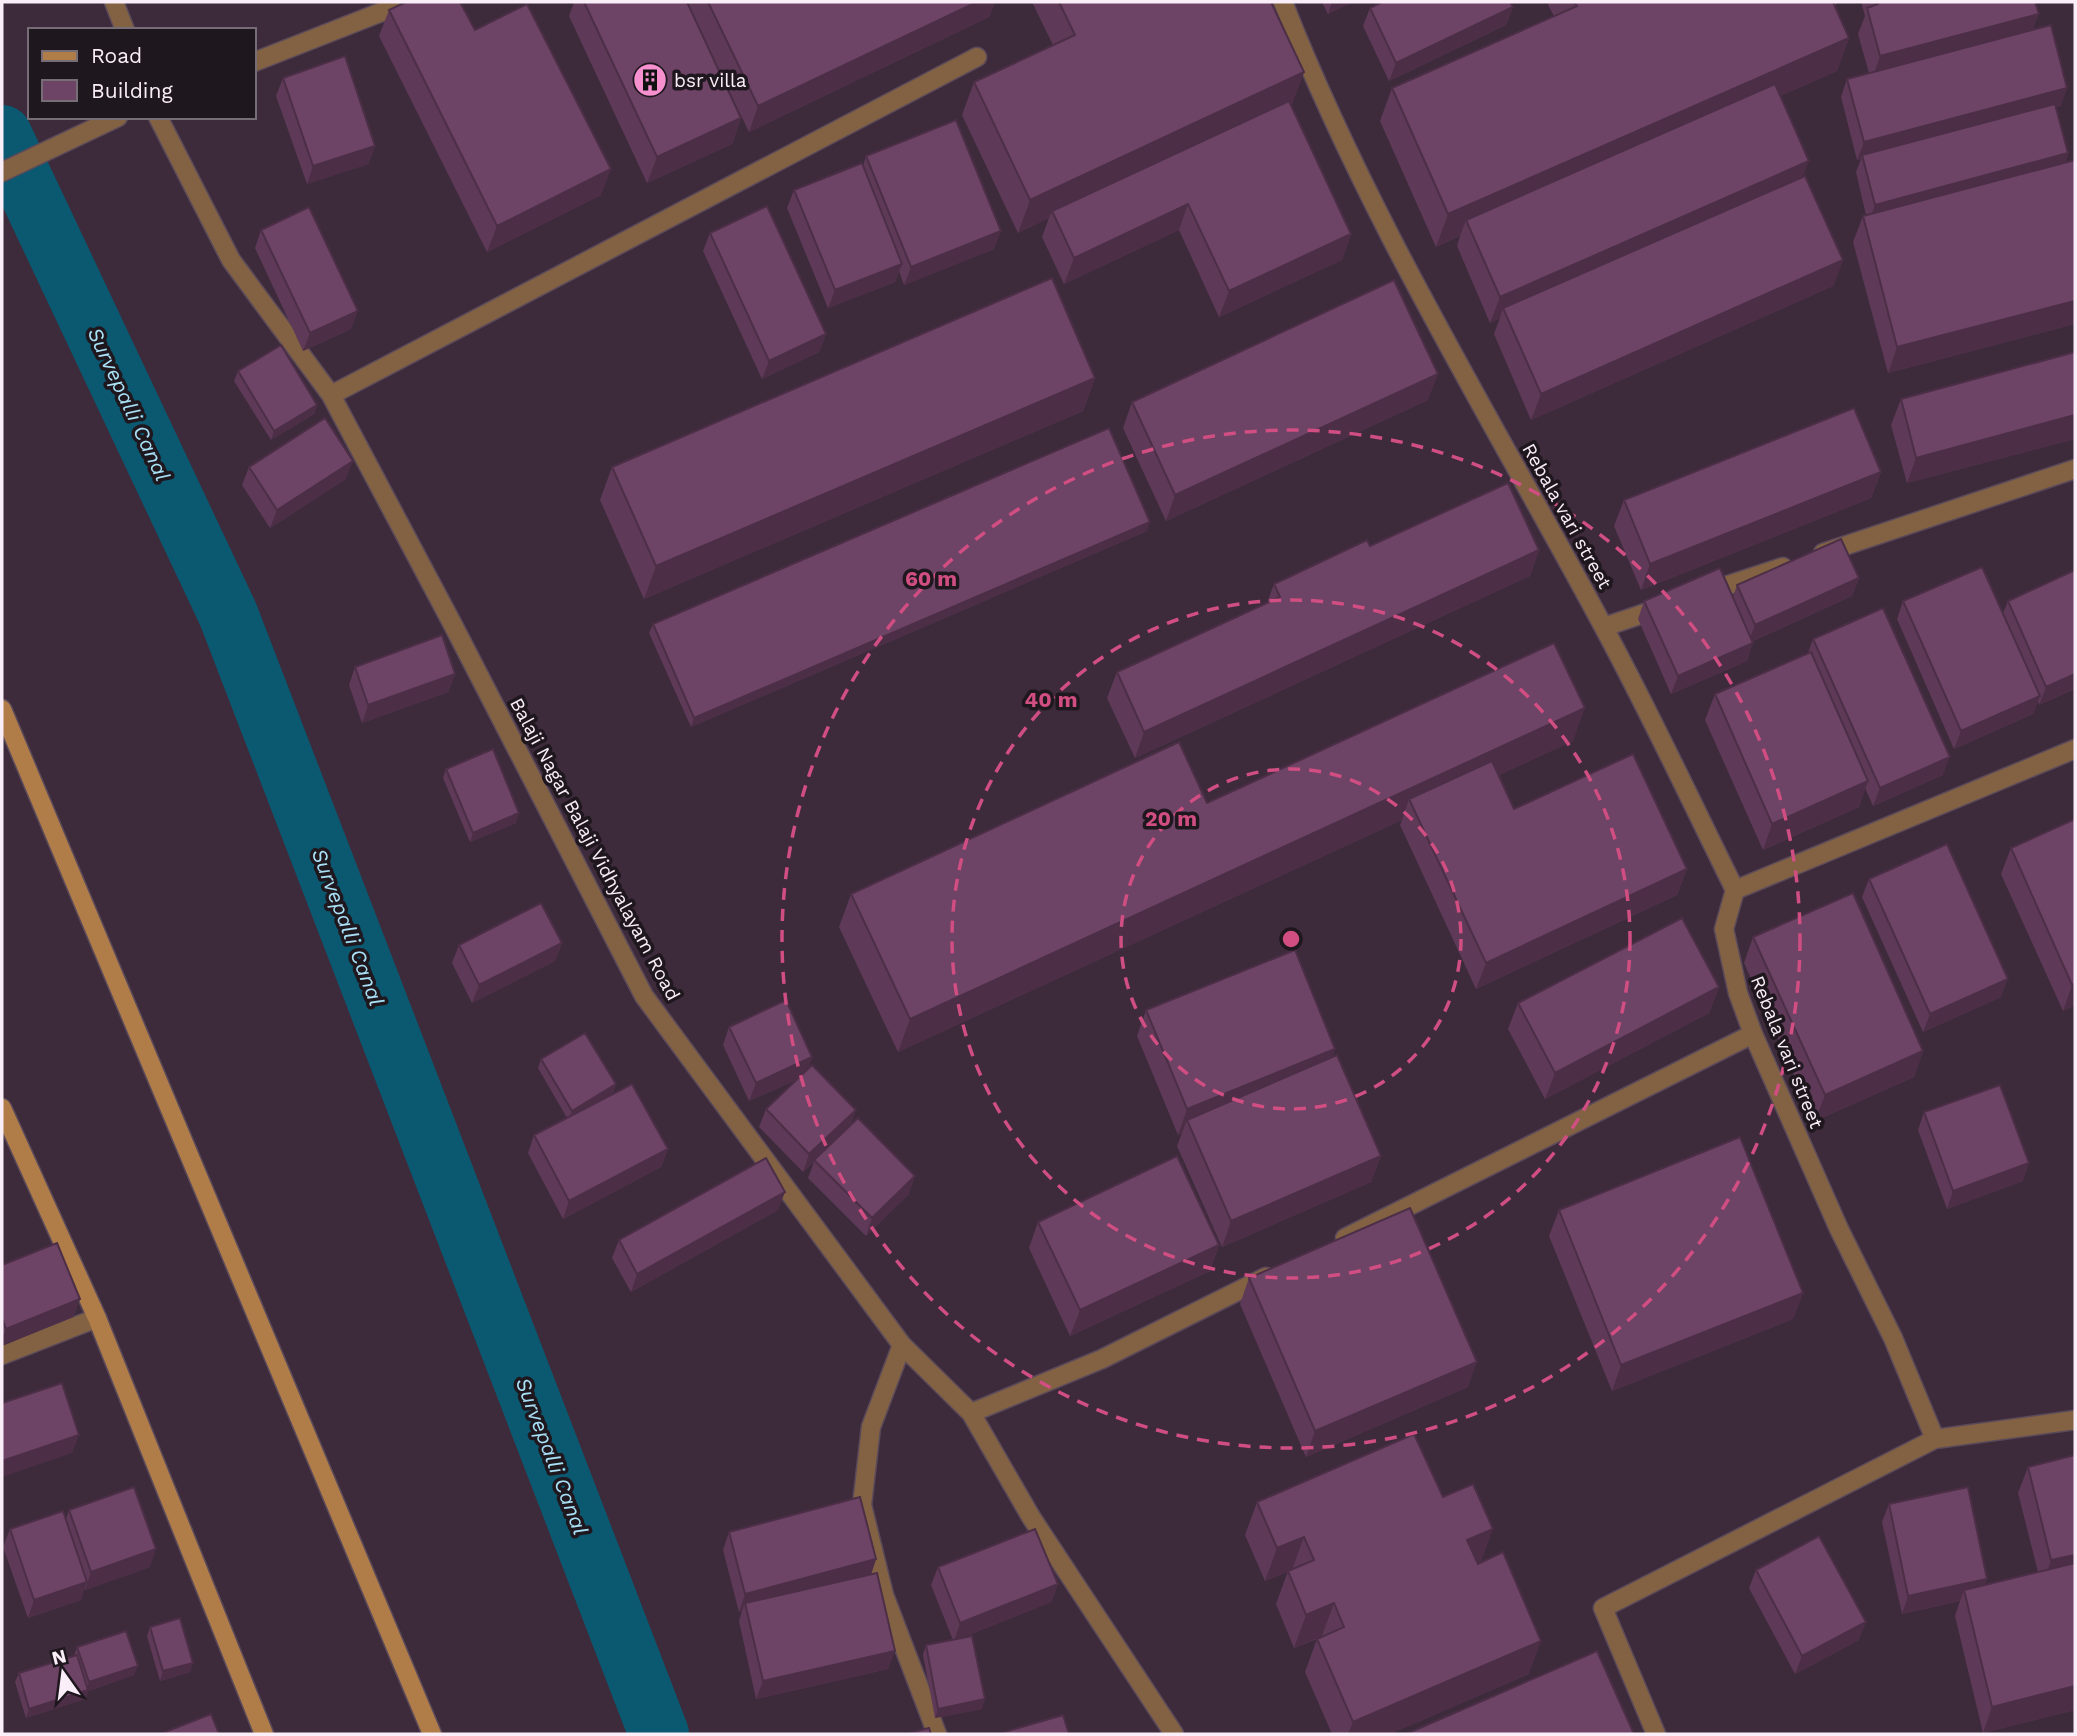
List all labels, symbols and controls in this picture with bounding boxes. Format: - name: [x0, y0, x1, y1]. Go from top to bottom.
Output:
- legend: [28, 28, 256, 119]
- text: Road: [91, 43, 142, 68]
- building icon: bsr villa: [631, 61, 669, 99]
- place label: bsr villa: [674, 69, 747, 92]
- text: Building: [91, 78, 173, 103]
- water label: Survepalli Canal: [82, 323, 176, 485]
- street label: Rebala vari street: [1517, 439, 1617, 593]
- text: 60 m: [905, 566, 957, 591]
- text: 40 m: [1025, 687, 1077, 712]
- street label: Balaji Nagar Balaji Vidhyalayam Road: [505, 694, 685, 1004]
- text: 20 m: [1145, 806, 1197, 831]
- water label: Survepalli Canal: [306, 845, 390, 1009]
- centre of rings: [1279, 927, 1303, 951]
- street label: Rebala vari street: [1746, 972, 1828, 1132]
- water label: Survepalli Canal: [510, 1374, 594, 1538]
- north arrow: [28, 1638, 98, 1708]
- text: N: [49, 1644, 69, 1670]

